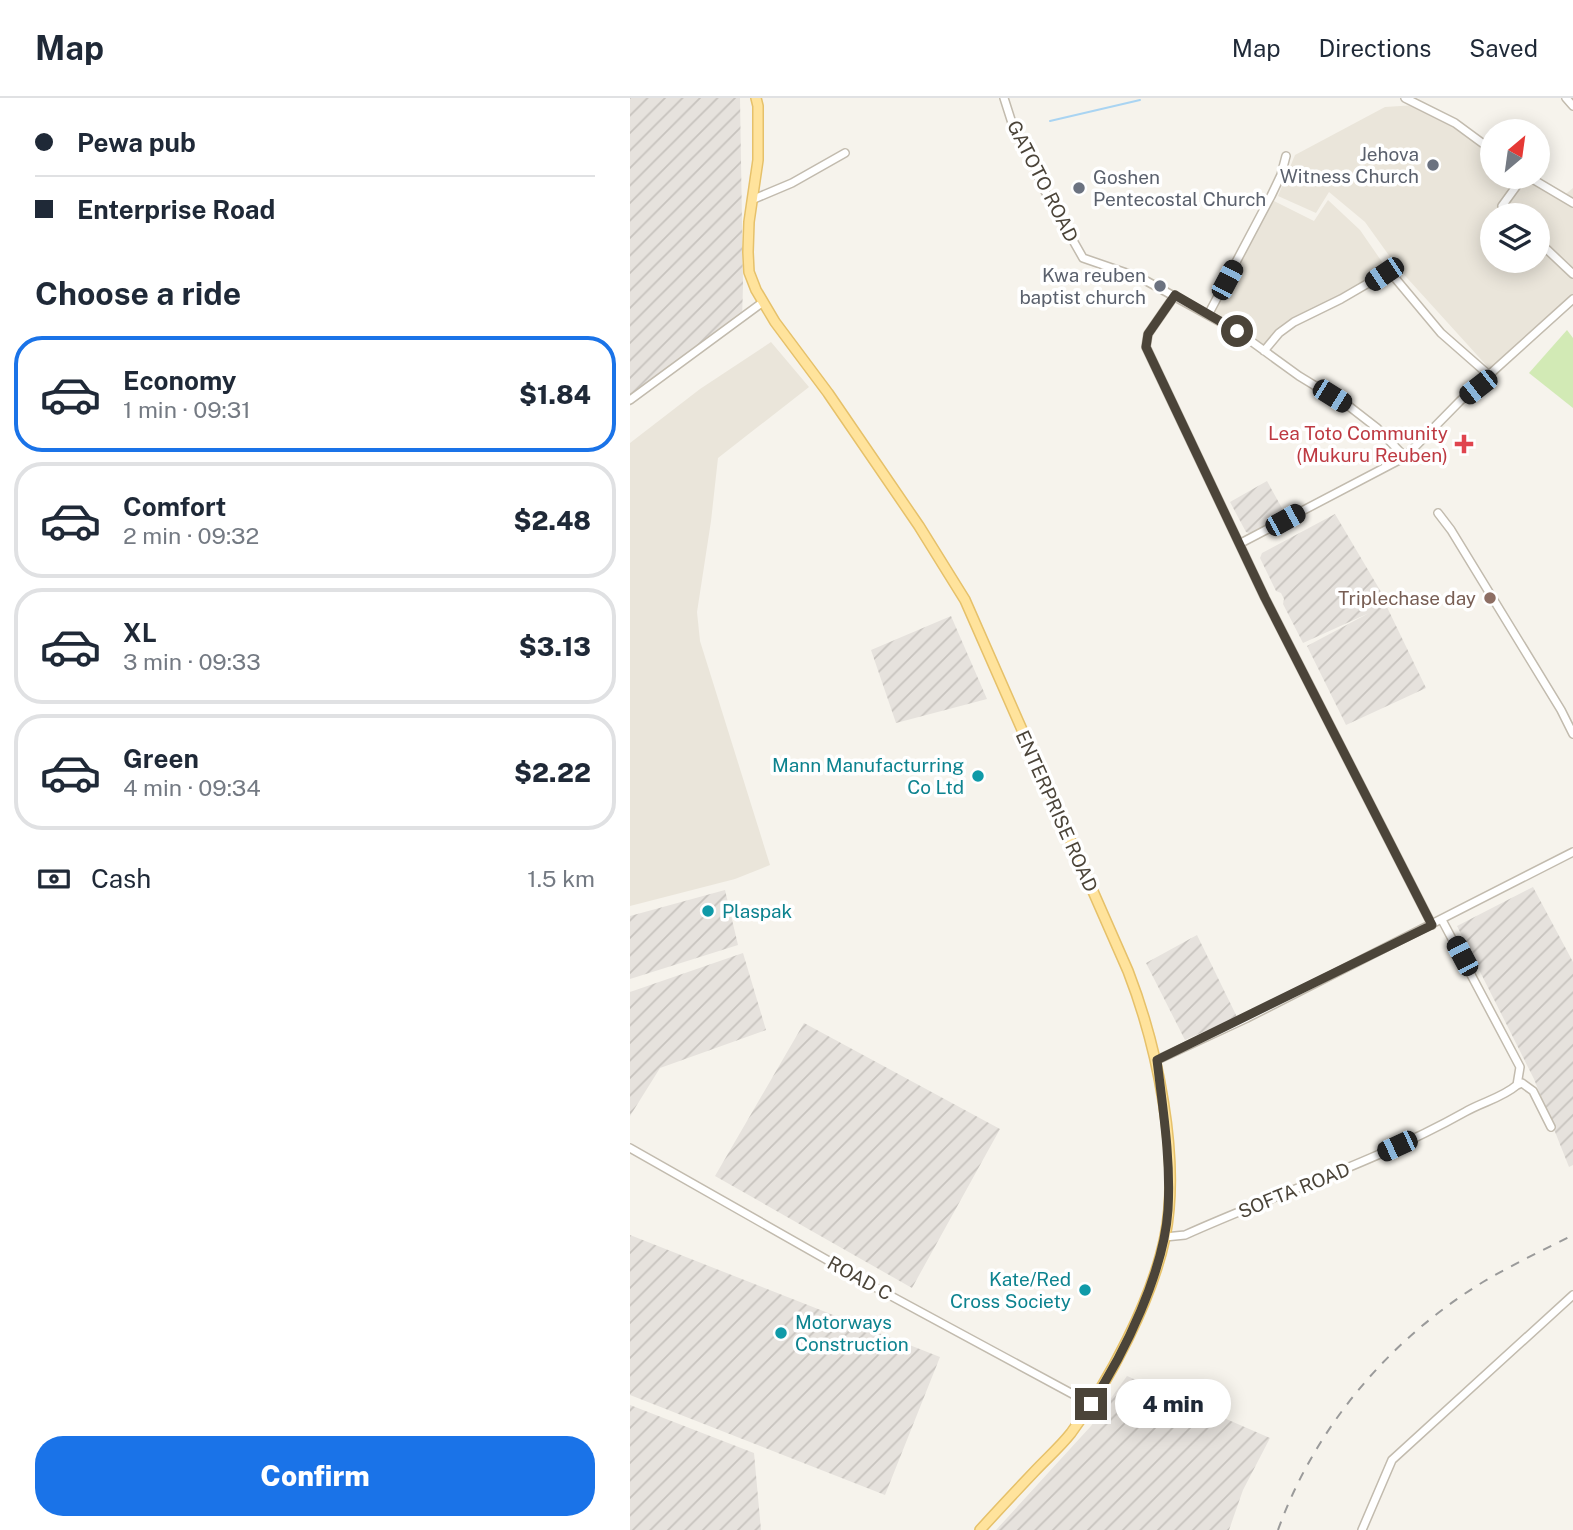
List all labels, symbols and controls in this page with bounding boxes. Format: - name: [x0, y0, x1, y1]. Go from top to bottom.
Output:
- text: Map: [35, 29, 104, 67]
- text: Map: [1232, 34, 1281, 62]
- text: Directions: [1319, 34, 1431, 62]
- text: Saved: [1469, 34, 1538, 62]
- street label: GATOTO ROAD: [1003, 117, 1083, 245]
- north arrow: [1480, 119, 1550, 189]
- map controls: [1480, 119, 1550, 273]
- text: Pewa pub: [77, 127, 196, 158]
- place label: Jehova Witness Church: [1280, 143, 1419, 187]
- marker: Jehova Witness Church: [1425, 157, 1441, 173]
- place label: Goshen Pentecostal Church: [1093, 166, 1266, 210]
- marker: Goshen Pentecostal Church: [1071, 180, 1087, 196]
- text: Enterprise Road: [77, 194, 275, 225]
- button: layers: [1480, 203, 1550, 273]
- car: [1361, 254, 1408, 294]
- car: [1208, 257, 1247, 303]
- place label: Kwa reuben baptist church: [1019, 264, 1146, 308]
- text: Choose a ride: [35, 275, 241, 312]
- marker: Kwa reuben baptist church: [1152, 278, 1168, 294]
- route start: [1221, 315, 1253, 347]
- icon: car: [39, 363, 102, 426]
- text: Economy: [123, 365, 236, 396]
- car: [1455, 366, 1502, 408]
- car: [1309, 376, 1356, 416]
- text: $1.84: [519, 379, 591, 410]
- text: 1 min · 09:31: [123, 396, 251, 423]
- place label: Lea Toto Community (Mukuru Reuben): [1268, 422, 1448, 466]
- marker: Lea Toto Community (Mukuru Reuben): [1454, 434, 1474, 454]
- icon: car: [39, 489, 102, 552]
- text: Comfort: [123, 491, 226, 522]
- car: [1262, 501, 1309, 539]
- text: $2.48: [513, 505, 591, 536]
- text: 2 min · 09:32: [123, 522, 259, 549]
- place label: Triplechase day: [1338, 587, 1476, 609]
- marker: Triplechase day: [1482, 590, 1498, 606]
- icon: car: [39, 615, 102, 678]
- text: XL: [123, 617, 157, 648]
- text: $3.13: [519, 631, 591, 662]
- text: 3 min · 09:33: [123, 648, 261, 675]
- street label: ENTERPRISE ROAD: [1012, 727, 1102, 895]
- icon: car: [39, 741, 102, 804]
- text: Green: [123, 743, 199, 774]
- place label: Mann Manufacturring Co Ltd: [772, 754, 964, 798]
- text: $2.22: [514, 757, 591, 788]
- marker: Mann Manufacturring Co Ltd: [970, 768, 986, 784]
- text: 4 min · 09:34: [123, 774, 261, 801]
- icon: cash: [35, 860, 73, 898]
- text: Cash: [91, 863, 151, 894]
- text: 1.5 km: [527, 865, 595, 892]
- place label: Plaspak: [722, 900, 792, 922]
- marker: Plaspak: [700, 903, 716, 919]
- car: [1443, 933, 1482, 979]
- car: [1374, 1128, 1421, 1164]
- street label: SOFTA ROAD: [1235, 1158, 1353, 1222]
- street label: ROAD C: [824, 1251, 896, 1305]
- place label: Kate/Red Cross Society: [950, 1268, 1071, 1312]
- marker: Kate/Red Cross Society: [1077, 1282, 1093, 1298]
- place label: Motorways Construction: [795, 1311, 909, 1355]
- marker: Motorways Construction: [773, 1325, 789, 1341]
- callout: 4 min: [1116, 1380, 1231, 1428]
- route end: [1075, 1388, 1107, 1420]
- text: 4 min: [1142, 1390, 1204, 1417]
- button: Confirm: [35, 1436, 595, 1516]

